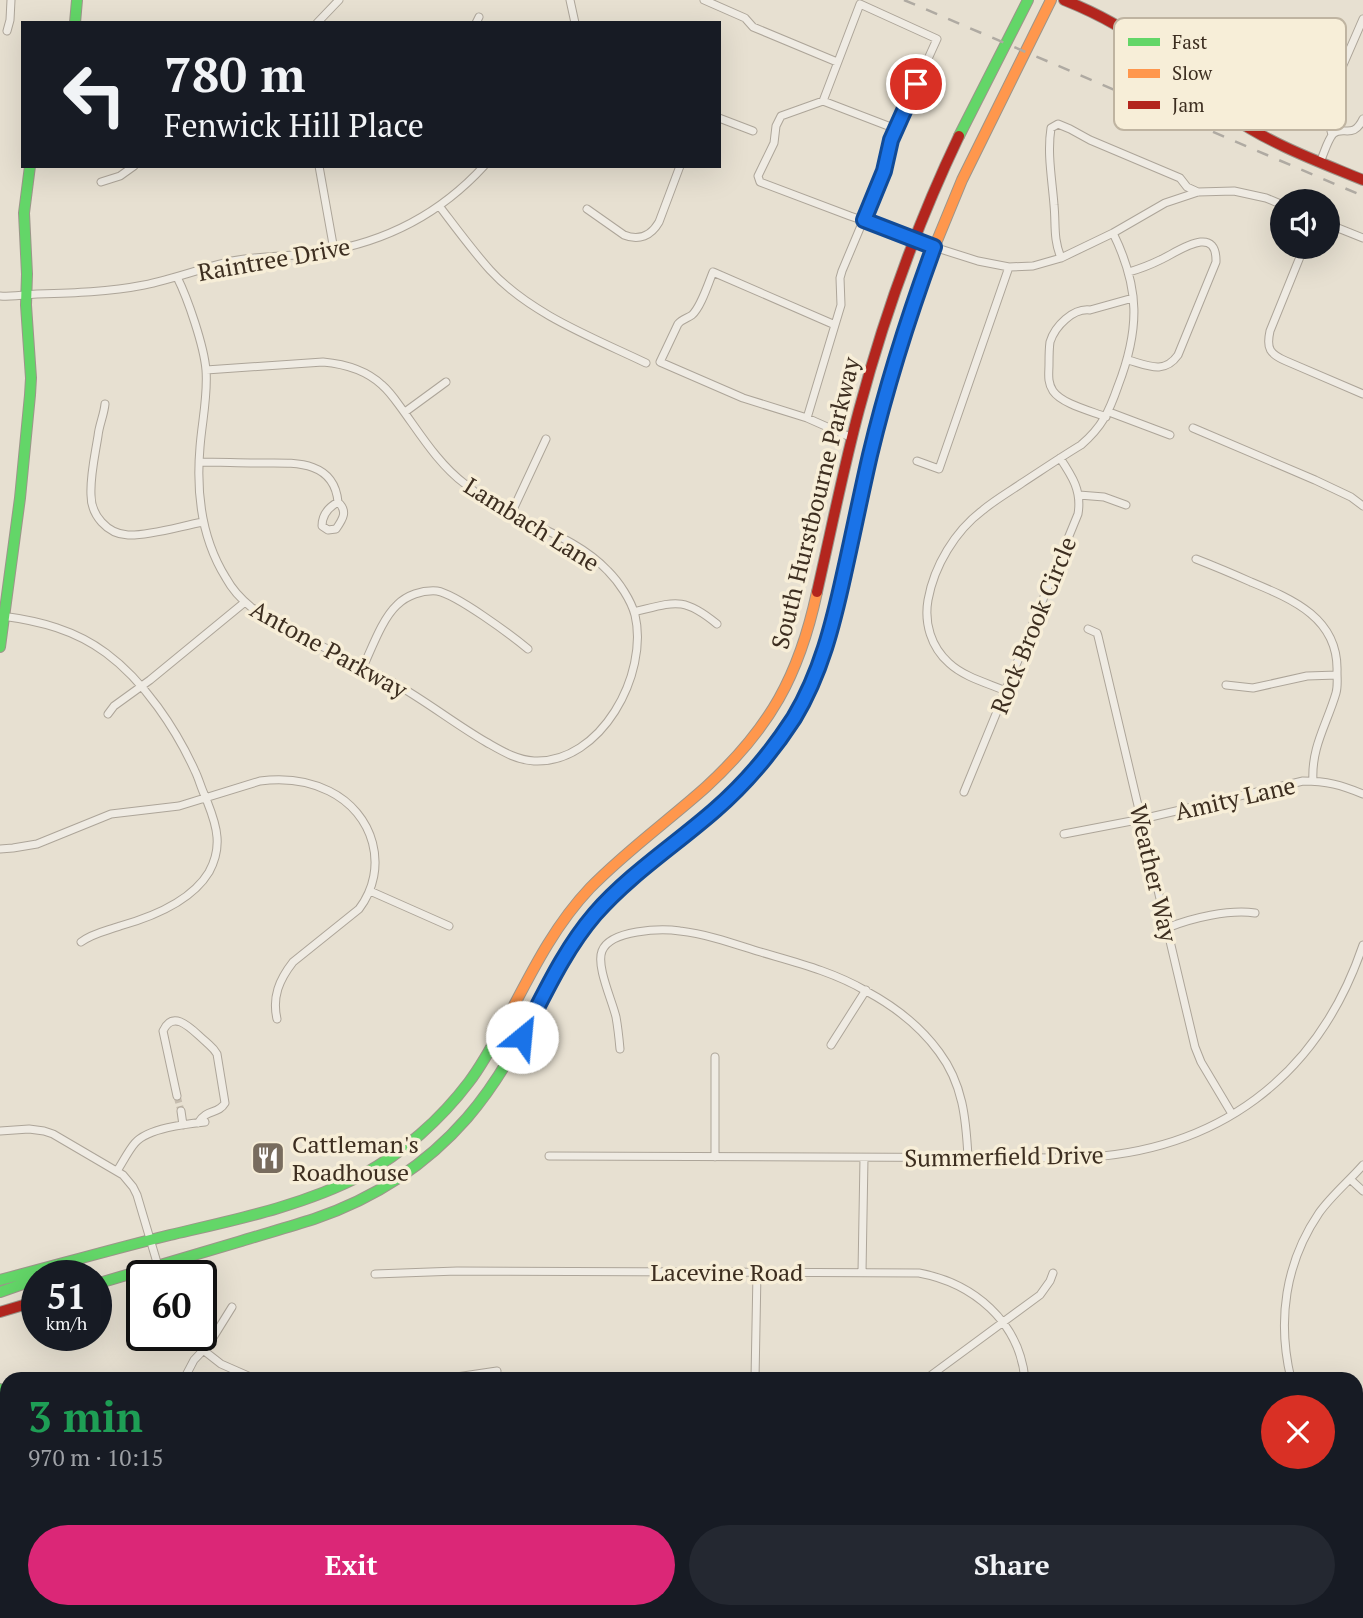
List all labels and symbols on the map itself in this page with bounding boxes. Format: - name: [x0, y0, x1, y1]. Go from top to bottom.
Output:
- legend: [1114, 18, 1346, 130]
- text: Fast: [1172, 29, 1207, 54]
- pin: [886, 54, 946, 114]
- text: Slow: [1172, 60, 1213, 85]
- text: Jam: [1172, 92, 1205, 117]
- street label: Raintree Drive: [195, 230, 353, 288]
- street label: South Hurstbourne Parkway: [763, 353, 867, 652]
- street label: Lambach Lane: [458, 470, 606, 578]
- street label: Rock Brook Circle: [983, 532, 1083, 718]
- street label: Antone Parkway: [245, 593, 414, 706]
- street label: Amity Lane: [1172, 769, 1298, 827]
- street label: Weather Way: [1123, 801, 1186, 946]
- position arrow: [485, 1000, 559, 1074]
- place label: Cattleman's Roadhouse: [292, 1128, 419, 1188]
- street label: Summerfield Drive: [904, 1138, 1104, 1174]
- restaurant icon: Cattleman's Roadhouse: [249, 1139, 287, 1177]
- street label: Lacevine Road: [651, 1256, 803, 1288]
- speed limit sign: 60: [126, 1260, 217, 1351]

